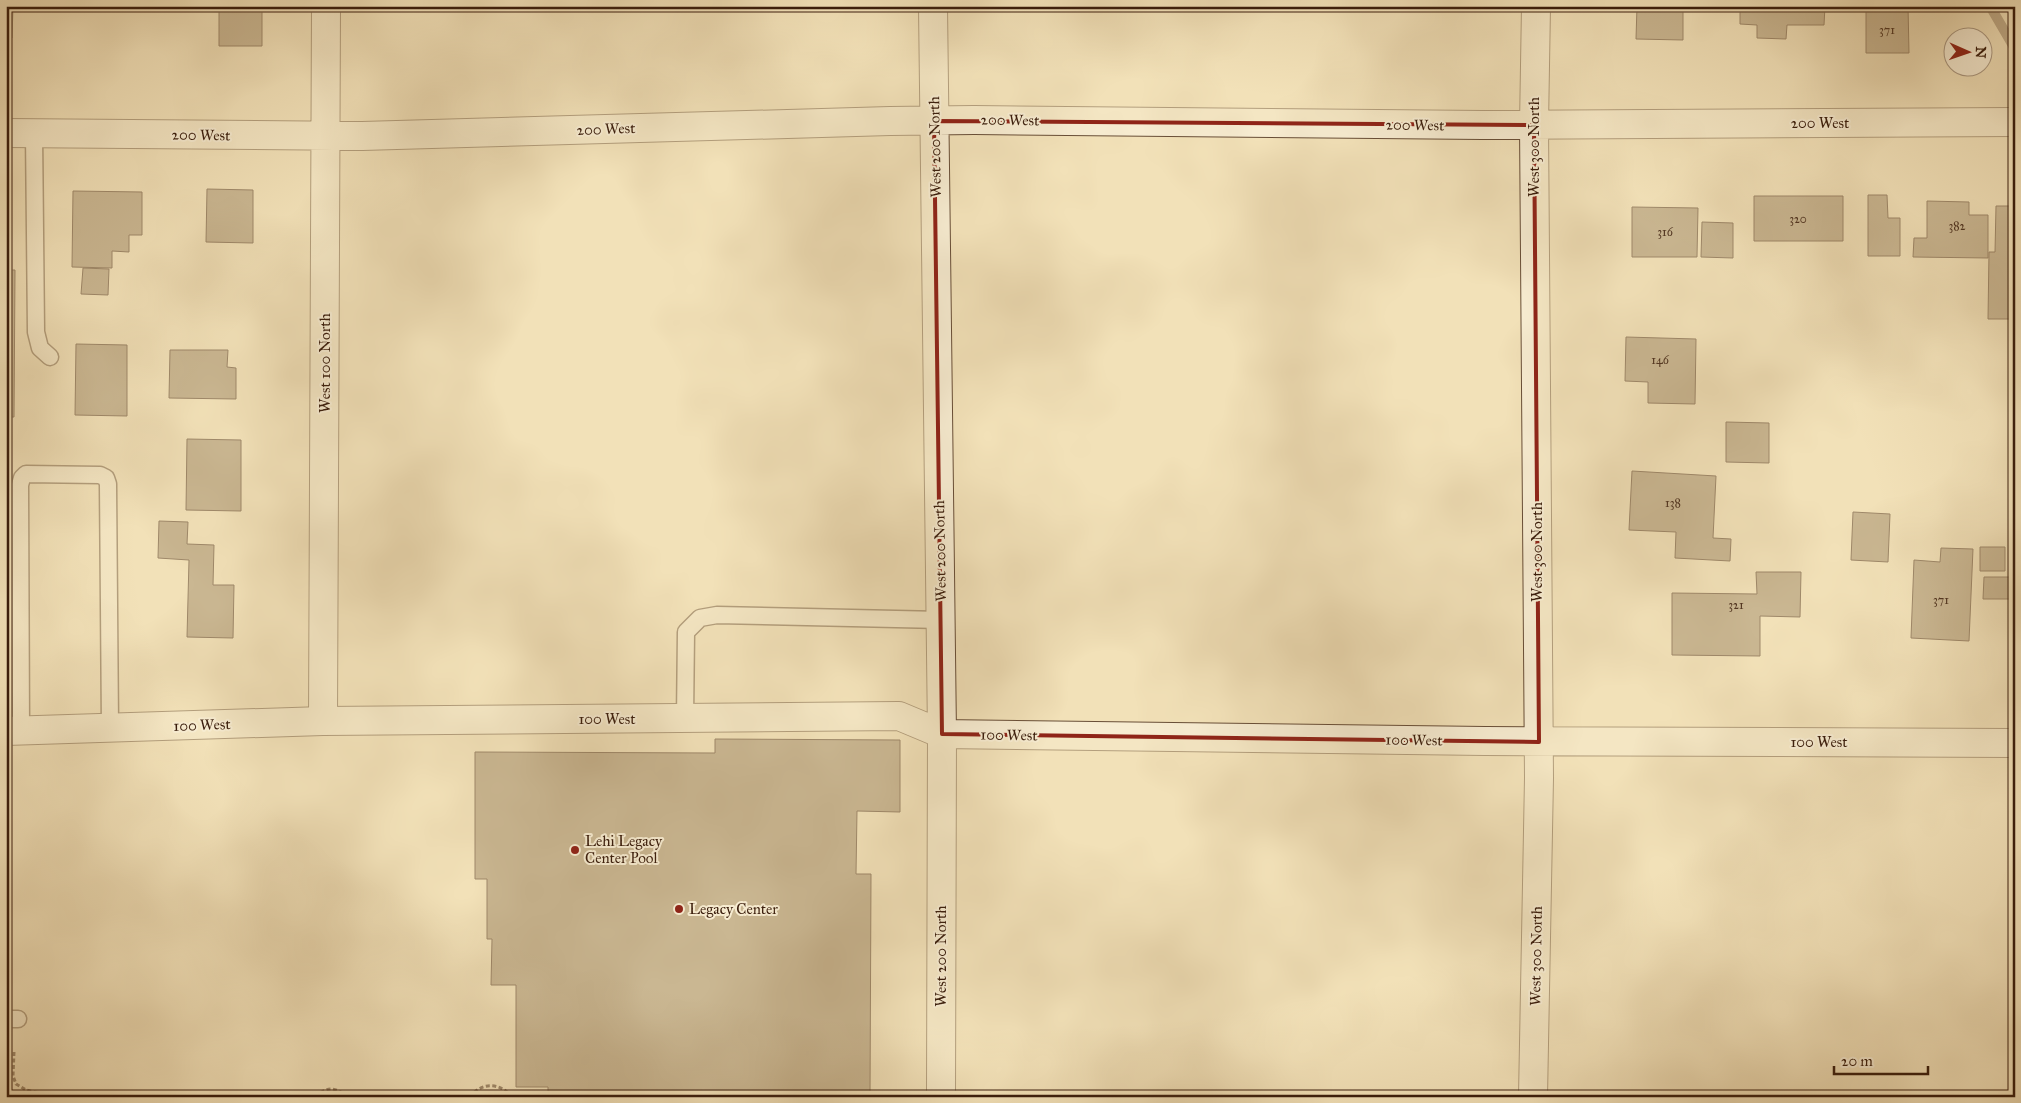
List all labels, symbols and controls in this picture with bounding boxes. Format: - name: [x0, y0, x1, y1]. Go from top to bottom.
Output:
- house number: 371: [1879, 23, 1895, 37]
- north arrow: [1944, 28, 1994, 78]
- text: N: [1972, 46, 1989, 59]
- street label: West 200 North: [925, 96, 945, 198]
- street label: West 300 North: [1525, 96, 1543, 197]
- street label: 200 West: [980, 110, 1040, 130]
- street label: 200 West: [1791, 114, 1850, 132]
- street label: 200 West: [1385, 115, 1445, 135]
- street label: 200 West: [576, 119, 636, 139]
- street label: 200 West: [171, 125, 231, 145]
- house number: 320: [1789, 212, 1807, 226]
- house number: 382: [1948, 219, 1966, 233]
- house number: 316: [1657, 225, 1674, 239]
- street label: West 100 North: [316, 312, 334, 413]
- house number: 146: [1651, 353, 1670, 367]
- house number: 138: [1665, 496, 1681, 510]
- street label: West 200 North: [930, 500, 950, 602]
- street label: West 300 North: [1528, 501, 1546, 602]
- house number: 371: [1933, 593, 1949, 607]
- house number: 321: [1728, 598, 1744, 612]
- street label: 100 West: [578, 710, 636, 728]
- street label: 100 West: [173, 715, 232, 735]
- street label: 100 West: [980, 726, 1038, 745]
- street label: 100 West: [1385, 731, 1443, 750]
- street label: 100 West: [1790, 733, 1848, 751]
- place label: Lehi Legacy Center Pool: [585, 832, 663, 867]
- marker: Lehi Legacy Center Pool: [569, 844, 581, 856]
- place label: Legacy Center: [689, 900, 778, 918]
- marker: Legacy Center: [673, 903, 685, 915]
- street label: West 200 North: [932, 905, 950, 1007]
- street label: West 300 North: [1526, 905, 1546, 1006]
- scale bar: [1834, 1043, 1927, 1075]
- text: 20 m: [1841, 1052, 1873, 1070]

